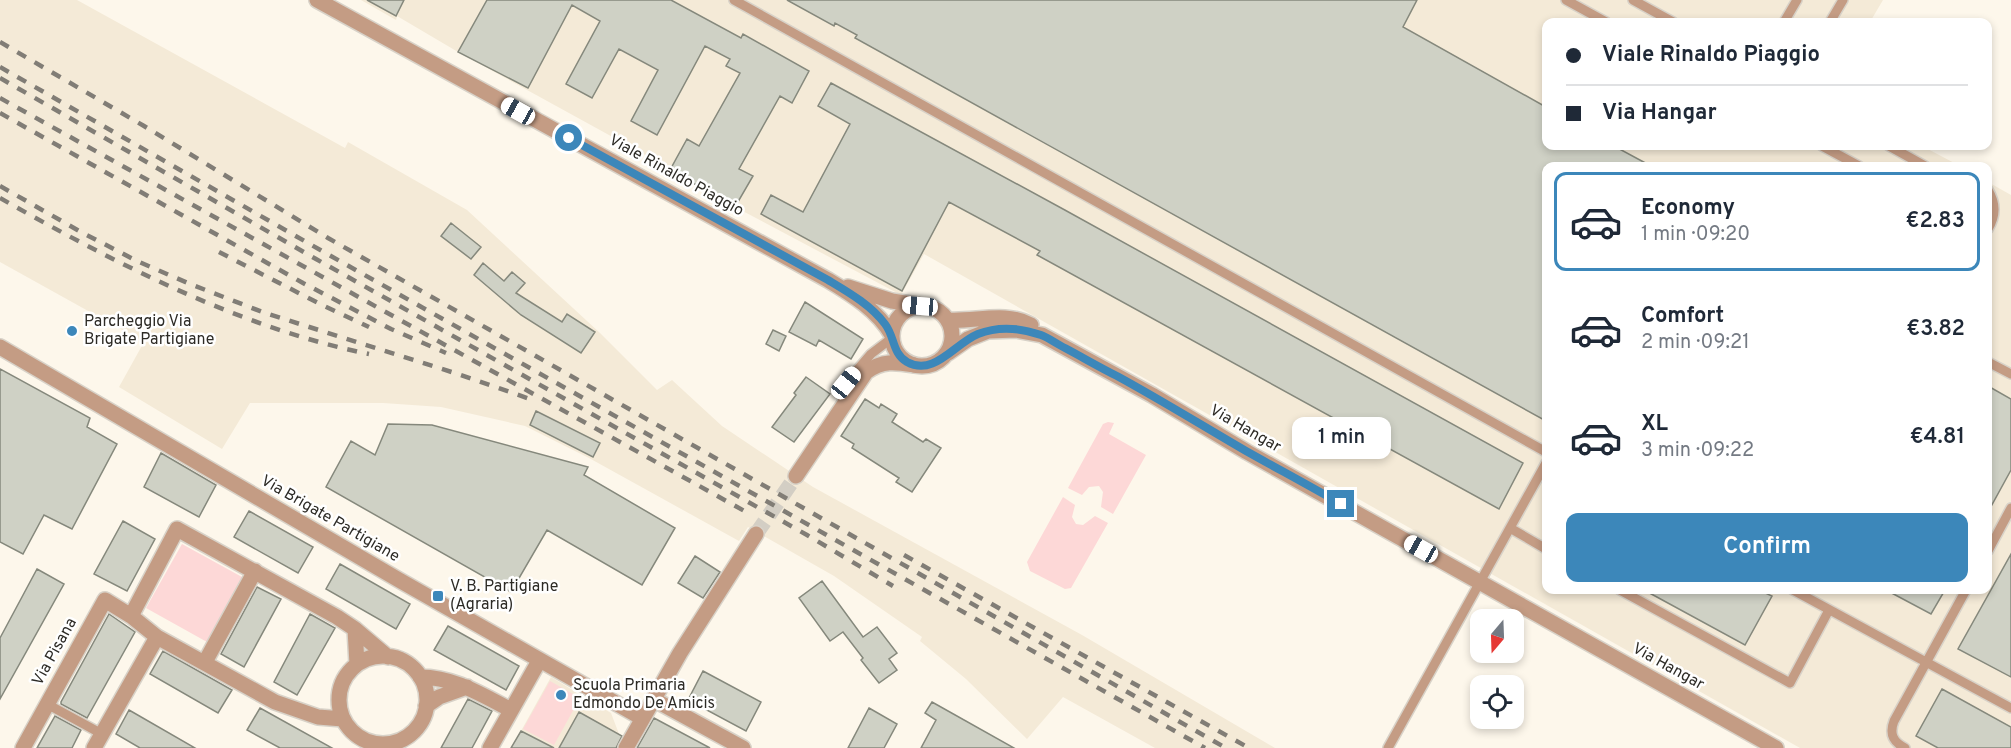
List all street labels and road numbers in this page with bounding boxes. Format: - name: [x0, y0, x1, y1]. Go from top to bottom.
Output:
- street label: Viale Rinaldo Piaggio: [605, 131, 747, 221]
- street label: Via Hangar: [1206, 401, 1284, 457]
- street label: Via Brigate Partigiane: [257, 471, 403, 567]
- street label: Via Pisana: [28, 615, 82, 689]
- street label: Via Hangar: [1629, 639, 1707, 695]

